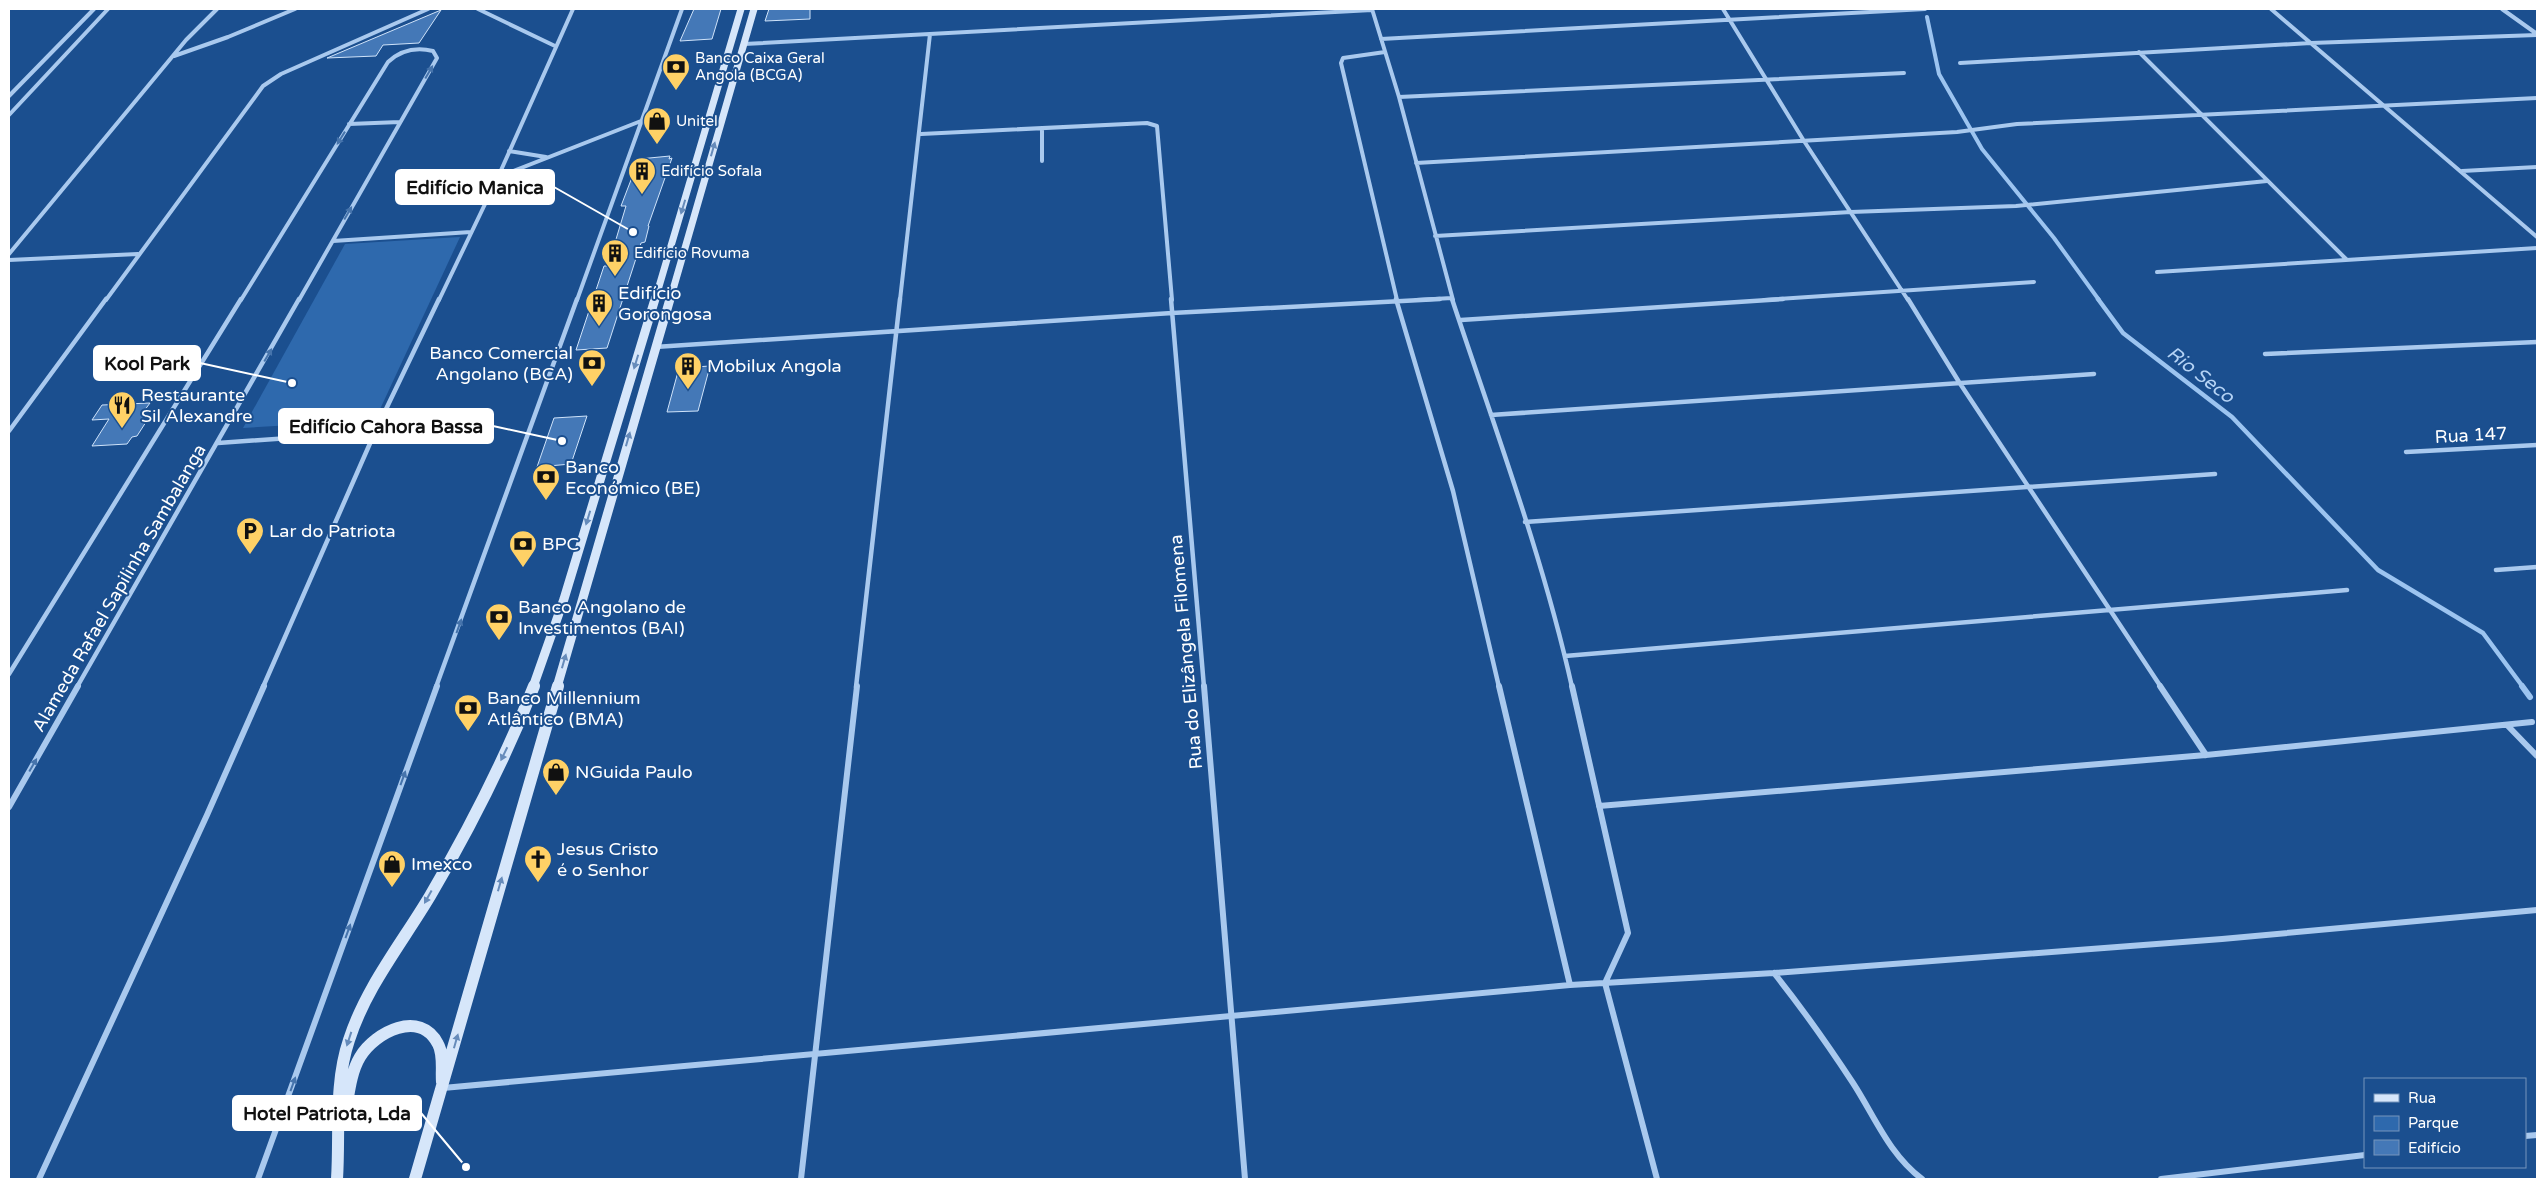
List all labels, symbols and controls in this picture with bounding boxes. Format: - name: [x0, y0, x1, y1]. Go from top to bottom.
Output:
- place label: Banco Caixa Geral Angola (BCGA): [695, 49, 825, 84]
- bank icon: Banco Caixa Geral Angola (BCGA): [661, 52, 691, 91]
- one-way arrow: [424, 65, 433, 79]
- shop icon: Unitel: [642, 106, 672, 145]
- place label: Unitel: [676, 112, 718, 130]
- one-way arrow: [336, 131, 345, 144]
- one-way arrow: [709, 141, 717, 156]
- building icon: Edifício Sofala: [627, 156, 657, 195]
- place label: Edifício Sofala: [661, 162, 762, 180]
- callout: Edifício Manica: [396, 170, 554, 204]
- text: Edifício Manica: [406, 177, 544, 199]
- one-way arrow: [678, 199, 686, 214]
- one-way arrow: [344, 207, 353, 220]
- building icon: Edifício Rovuma: [600, 238, 630, 277]
- place label: Edifício Rovuma: [634, 244, 750, 262]
- place label: Edifício Gorongosa: [618, 282, 712, 325]
- building icon: Edifício Gorongosa: [584, 288, 614, 327]
- place label: Banco Comercial Angolano (BCA): [429, 342, 573, 385]
- water label: Rio Seco: [2163, 342, 2239, 409]
- callout: Kool Park: [94, 346, 200, 380]
- one-way arrow: [264, 347, 272, 362]
- bank icon: Banco Comercial Angolano (BCA): [577, 348, 607, 387]
- building icon: Mobilux Angola: [673, 351, 703, 390]
- text: Kool Park: [104, 353, 191, 375]
- one-way arrow: [632, 355, 640, 370]
- place label: Mobilux Angola: [707, 355, 842, 377]
- place label: Restaurante Sil Alexandre: [141, 384, 252, 427]
- restaurant icon: Restaurante Sil Alexandre: [107, 390, 137, 429]
- callout: Edifício Cahora Bassa: [279, 409, 493, 443]
- text: Edifício Cahora Bassa: [289, 416, 483, 438]
- street label: Rua 147: [2434, 422, 2508, 448]
- one-way arrow: [624, 432, 632, 447]
- street label: Alameda Rafael Sapilinha Sambalanga: [27, 440, 211, 736]
- place label: Banco Económico (BE): [565, 456, 700, 499]
- bank icon: Banco Económico (BE): [531, 462, 561, 501]
- one-way arrow: [583, 510, 591, 525]
- parking icon: Lar do Patriota: [235, 516, 265, 555]
- place label: Lar do Patriota: [269, 520, 396, 542]
- bank icon: BPC: [508, 529, 538, 568]
- place label: BPC: [542, 533, 579, 555]
- street label: Rua do Elizângela Filomena: [1165, 534, 1207, 770]
- place label: Banco Angolano de Investimentos (BAI): [518, 596, 686, 639]
- bank icon: Banco Angolano de Investimentos (BAI): [484, 602, 514, 641]
- one-way arrow: [456, 618, 463, 633]
- one-way arrow: [560, 653, 568, 668]
- place label: Banco Millennium Atlântico (BMA): [487, 687, 640, 730]
- bank icon: Banco Millennium Atlântico (BMA): [453, 693, 483, 732]
- one-way arrow: [500, 747, 508, 761]
- one-way arrow: [29, 757, 37, 772]
- shop icon: NGuida Paulo: [541, 757, 571, 796]
- place label: NGuida Paulo: [575, 761, 693, 783]
- one-way arrow: [400, 771, 407, 786]
- place label: Jesus Cristo é o Senhor: [557, 838, 659, 881]
- church icon: Jesus Cristo é o Senhor: [523, 844, 553, 883]
- shop icon: Imexco: [377, 849, 407, 888]
- place label: Imexco: [411, 853, 473, 875]
- one-way arrow: [496, 877, 504, 892]
- one-way arrow: [424, 890, 432, 905]
- one-way arrow: [344, 923, 352, 938]
- one-way arrow: [345, 1032, 353, 1047]
- one-way arrow: [452, 1033, 460, 1048]
- one-way arrow: [289, 1076, 297, 1091]
- legend: [2364, 1078, 2526, 1168]
- text: Rua: [2408, 1089, 2436, 1107]
- callout: Hotel Patriota, Lda: [233, 1096, 421, 1130]
- text: Hotel Patriota, Lda: [243, 1103, 411, 1125]
- text: Parque: [2408, 1114, 2459, 1132]
- text: Edifício: [2408, 1139, 2461, 1157]

